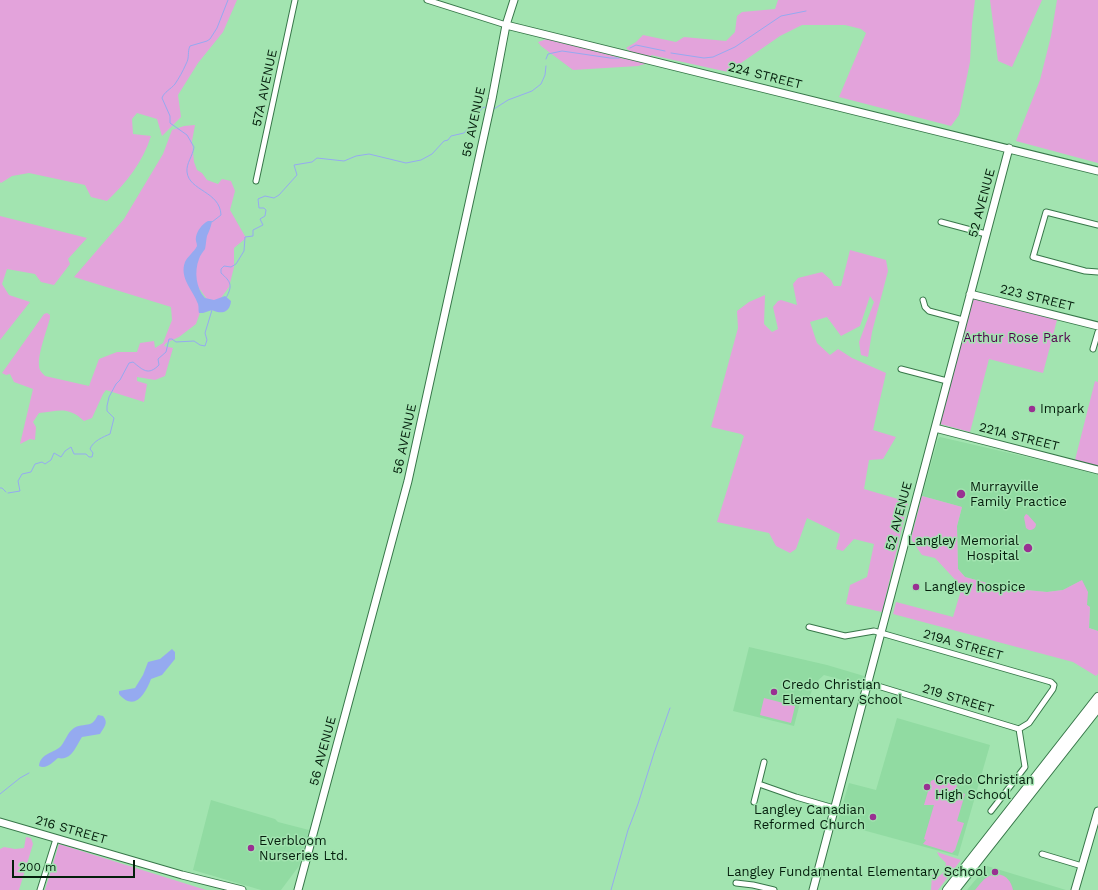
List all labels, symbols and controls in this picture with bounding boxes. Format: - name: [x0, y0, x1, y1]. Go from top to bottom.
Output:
- street label: 57A AVENUE: [249, 48, 281, 128]
- street label: 224 STREET: [726, 59, 804, 93]
- street label: 56 AVENUE: [459, 85, 489, 159]
- street label: 52 AVENUE: [965, 167, 999, 239]
- street label: 223 STREET: [998, 281, 1076, 315]
- park label: Arthur Rose Park: [963, 330, 1071, 346]
- place label: Impark: [1040, 401, 1084, 417]
- street label: 56 AVENUE: [390, 402, 420, 476]
- marker: Impark: [1027, 404, 1037, 414]
- street label: 221A STREET: [977, 419, 1061, 455]
- place label: Murrayville Family Practice: [970, 479, 1067, 510]
- street label: 52 AVENUE: [882, 480, 916, 552]
- marker: Murrayville Family Practice: [955, 488, 967, 500]
- place label: Langley Memorial Hospital: [908, 533, 1019, 564]
- marker: Langley Memorial Hospital: [1022, 542, 1034, 554]
- place label: Langley hospice: [924, 579, 1025, 595]
- marker: Langley hospice: [911, 582, 921, 592]
- street label: 219A STREET: [921, 626, 1005, 664]
- place label: Credo Christian Elementary School: [782, 677, 902, 708]
- street label: 219 STREET: [920, 681, 996, 717]
- marker: Credo Christian Elementary School: [769, 687, 779, 697]
- street label: 56 AVENUE: [306, 714, 340, 788]
- place label: Credo Christian High School: [935, 772, 1034, 803]
- marker: Credo Christian High School: [922, 782, 932, 792]
- place label: Langley Canadian Reformed Church: [753, 802, 865, 833]
- street label: 216 STREET: [33, 812, 109, 848]
- marker: Langley Canadian Reformed Church: [868, 812, 878, 822]
- place label: Everbloom Nurseries Ltd.: [259, 833, 348, 864]
- marker: Everbloom Nurseries Ltd.: [246, 843, 256, 853]
- scale bar: [14, 852, 137, 878]
- text: 200 m: [19, 860, 56, 874]
- place label: Langley Fundamental Elementary School: [726, 864, 987, 880]
- marker: Langley Fundamental Elementary School: [990, 867, 1000, 877]

